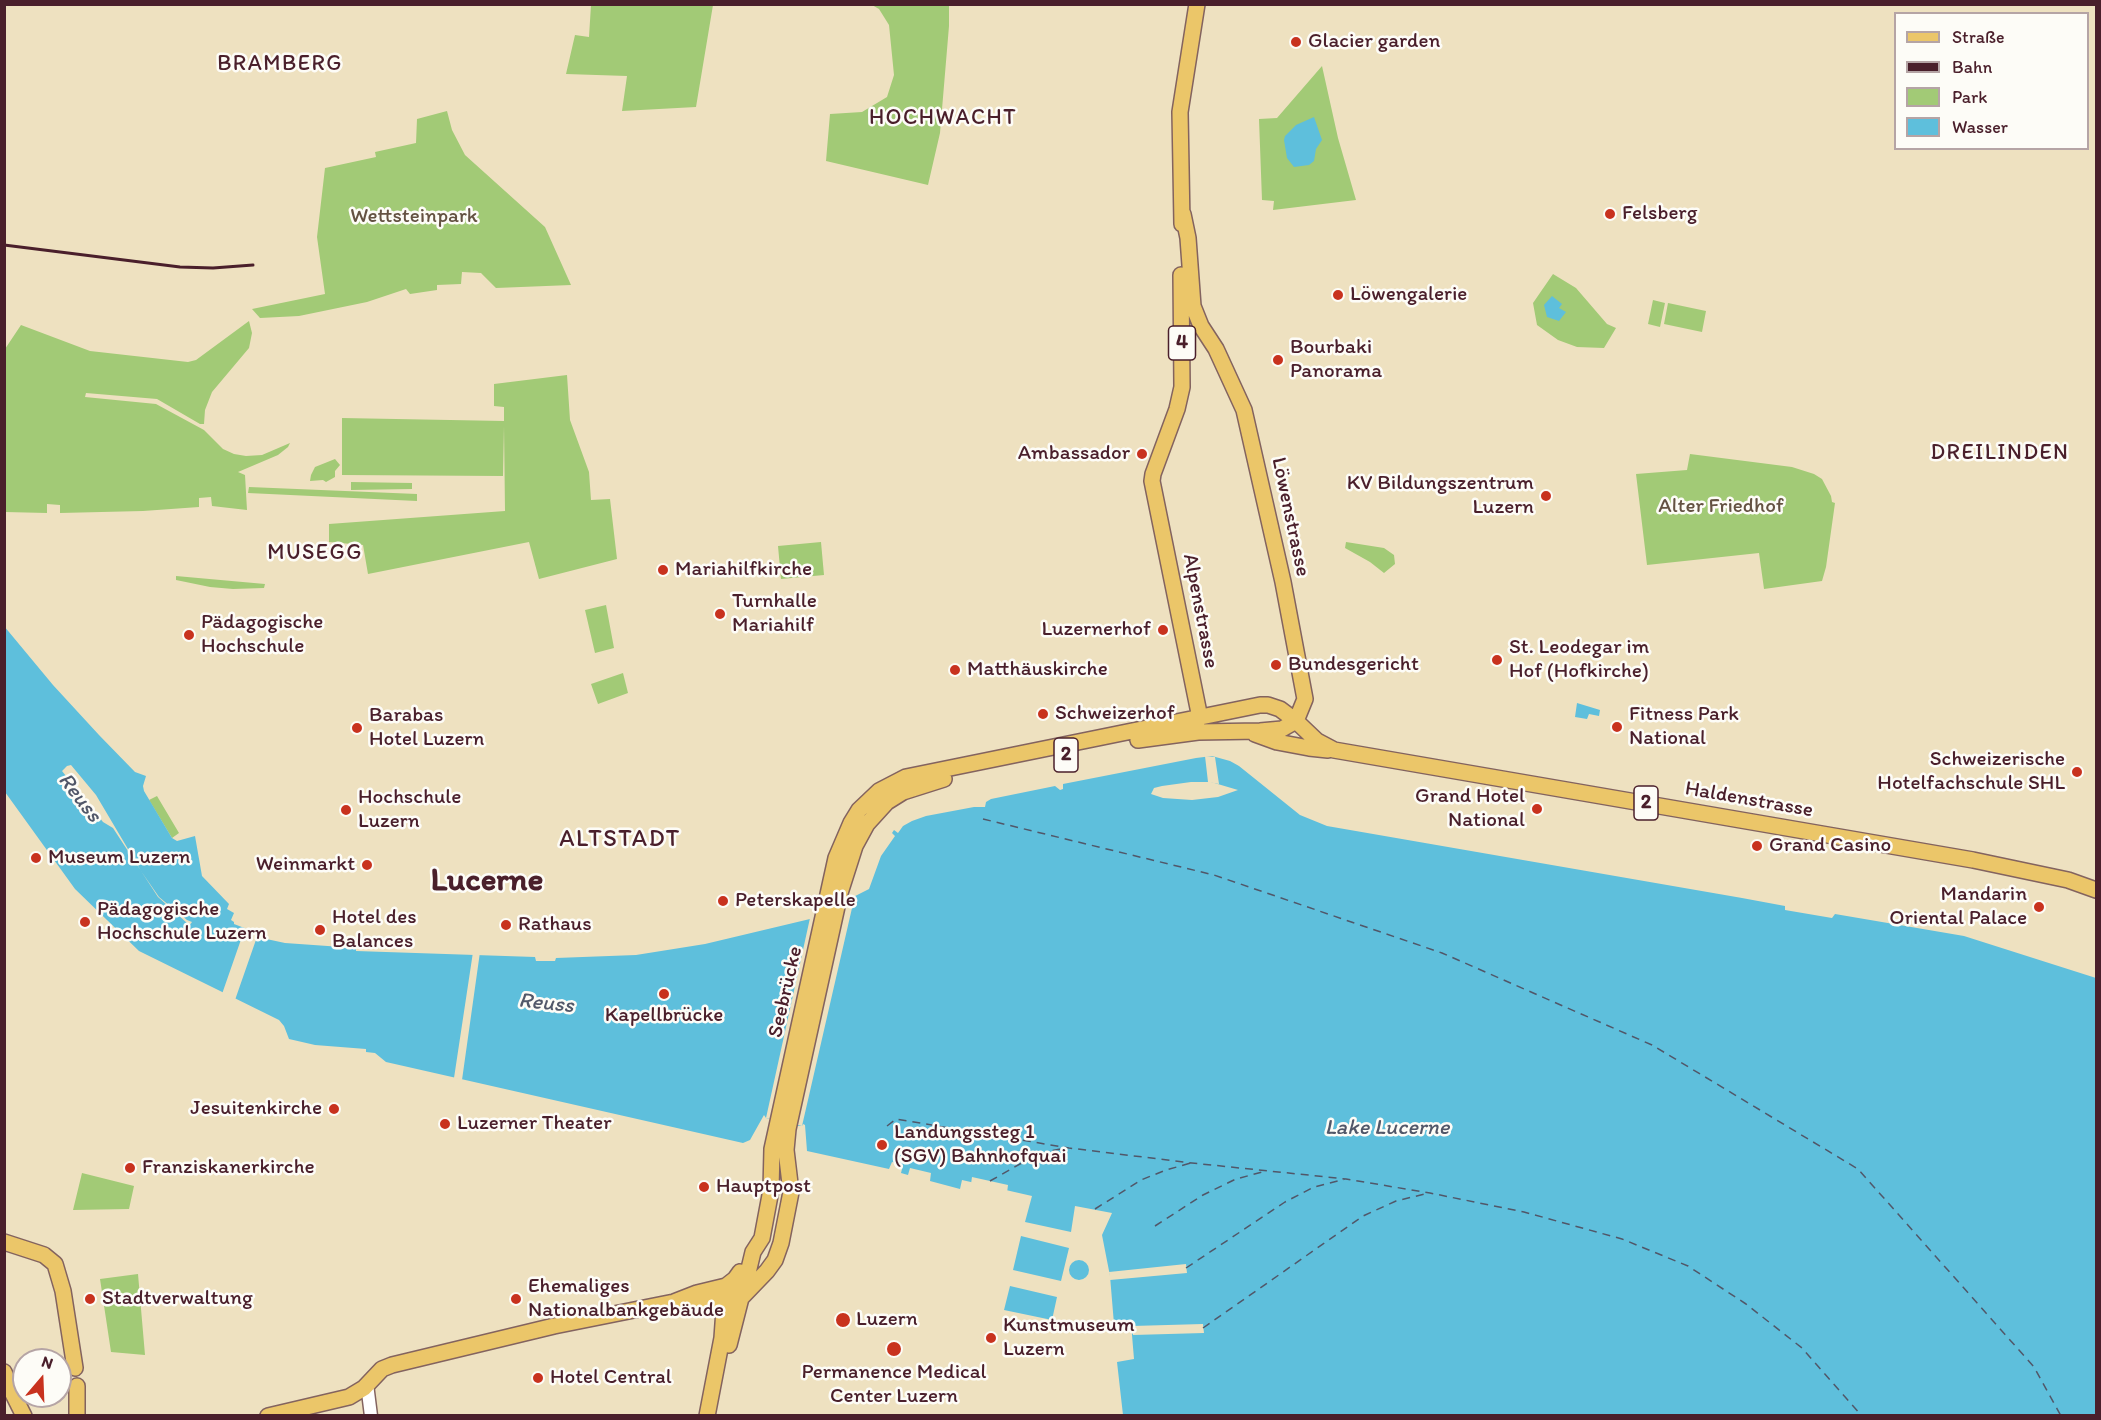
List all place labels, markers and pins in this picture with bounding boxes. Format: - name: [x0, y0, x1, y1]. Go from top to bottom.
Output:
- place label: Glacier garden: [1308, 29, 1440, 55]
- marker: Glacier garden: [1289, 35, 1303, 49]
- place label: Felsberg: [1622, 201, 1697, 227]
- marker: Felsberg: [1603, 207, 1617, 221]
- place label: Löwengalerie: [1350, 282, 1467, 308]
- marker: Löwengalerie: [1331, 288, 1345, 302]
- place label: Bourbaki Panorama: [1290, 335, 1382, 385]
- marker: Bourbaki Panorama: [1271, 353, 1285, 367]
- place label: Ambassador: [1018, 441, 1130, 467]
- marker: Ambassador: [1135, 447, 1149, 461]
- place label: KV Bildungszentrum Luzern: [1347, 471, 1534, 521]
- marker: KV Bildungszentrum Luzern: [1539, 489, 1553, 503]
- place label: Mariahilfkirche: [675, 557, 812, 583]
- marker: Mariahilfkirche: [656, 563, 670, 577]
- place label: Turnhalle Mariahilf: [732, 589, 817, 639]
- marker: Turnhalle Mariahilf: [713, 607, 727, 621]
- place label: Pädagogische Hochschule: [201, 610, 323, 660]
- place label: Luzernerhof: [1042, 617, 1151, 643]
- marker: Luzernerhof: [1156, 623, 1170, 637]
- marker: Pädagogische Hochschule: [182, 628, 196, 642]
- place label: St. Leodegar im Hof (Hofkirche): [1509, 635, 1649, 685]
- place label: Bundesgericht: [1288, 652, 1419, 678]
- marker: St. Leodegar im Hof (Hofkirche): [1490, 653, 1504, 667]
- place label: Matthäuskirche: [967, 657, 1108, 683]
- marker: Bundesgericht: [1269, 658, 1283, 672]
- marker: Matthäuskirche: [948, 663, 962, 677]
- place label: Schweizerhof: [1055, 701, 1175, 727]
- place label: Fitness Park National: [1629, 702, 1739, 752]
- place label: Barabas Hotel Luzern: [369, 703, 484, 753]
- marker: Schweizerhof: [1036, 707, 1050, 721]
- marker: Fitness Park National: [1610, 720, 1624, 734]
- marker: Barabas Hotel Luzern: [350, 721, 364, 735]
- place label: Schweizerische Hotelfachschule SHL: [1877, 747, 2065, 797]
- marker: Schweizerische Hotelfachschule SHL: [2070, 765, 2084, 779]
- place label: Grand Hotel National: [1415, 784, 1525, 834]
- place label: Hochschule Luzern: [358, 785, 461, 835]
- marker: Grand Hotel National: [1530, 802, 1544, 816]
- marker: Hochschule Luzern: [339, 803, 353, 817]
- place label: Grand Casino: [1769, 833, 1891, 859]
- marker: Grand Casino: [1750, 839, 1764, 853]
- place label: Museum Luzern: [48, 845, 190, 871]
- marker: Museum Luzern: [29, 851, 43, 865]
- place label: Weinmarkt: [256, 852, 355, 878]
- marker: Weinmarkt: [360, 858, 374, 872]
- place label: Mandarin Oriental Palace: [1889, 882, 2027, 932]
- place label: Peterskapelle: [735, 888, 856, 914]
- marker: Peterskapelle: [716, 894, 730, 908]
- place label: Pädagogische Hochschule Luzern: [97, 897, 267, 947]
- marker: Mandarin Oriental Palace: [2032, 900, 2046, 914]
- place label: Hotel des Balances: [332, 905, 417, 955]
- place label: Rathaus: [518, 912, 592, 938]
- marker: Pädagogische Hochschule Luzern: [78, 915, 92, 929]
- marker: Rathaus: [499, 918, 513, 932]
- marker: Hotel des Balances: [313, 923, 327, 937]
- marker: Kapellbrücke: [657, 987, 671, 1001]
- place label: Kapellbrücke: [605, 1003, 723, 1029]
- place label: Jesuitenkirche: [190, 1096, 322, 1122]
- marker: Jesuitenkirche: [327, 1102, 341, 1116]
- place label: Luzerner Theater: [457, 1111, 611, 1137]
- marker: Luzerner Theater: [438, 1117, 452, 1131]
- place label: Landungssteg 1 (SGV) Bahnhofquai: [894, 1120, 1067, 1170]
- marker: Landungssteg 1 (SGV) Bahnhofquai: [875, 1138, 889, 1152]
- place label: Franziskanerkirche: [142, 1155, 315, 1181]
- marker: Franziskanerkirche: [123, 1161, 137, 1175]
- place label: Hauptpost: [716, 1174, 811, 1200]
- marker: Hauptpost: [697, 1180, 711, 1194]
- place label: Ehemaliges Nationalbankgebäude: [528, 1274, 724, 1324]
- place label: Stadtverwaltung: [102, 1286, 253, 1312]
- marker: Stadtverwaltung: [83, 1292, 97, 1306]
- marker: Ehemaliges Nationalbankgebäude: [509, 1292, 523, 1306]
- place label: Luzern: [856, 1307, 918, 1333]
- marker: Luzern: [834, 1311, 852, 1329]
- place label: Kunstmuseum Luzern: [1003, 1313, 1135, 1363]
- marker: Kunstmuseum Luzern: [984, 1331, 998, 1345]
- marker: Permanence Medical Center Luzern: [885, 1340, 903, 1358]
- place label: Permanence Medical Center Luzern: [801, 1360, 987, 1410]
- place label: Hotel Central: [550, 1365, 672, 1391]
- marker: Hotel Central: [531, 1371, 545, 1385]

